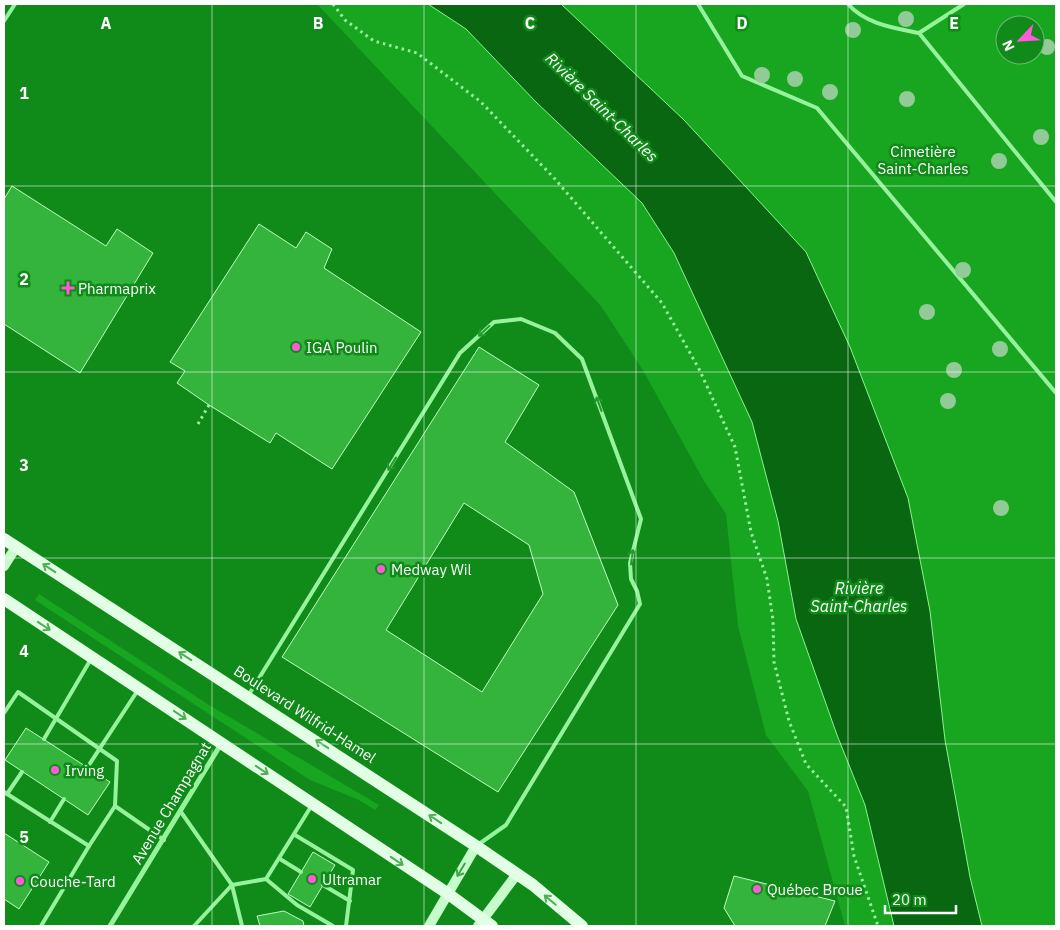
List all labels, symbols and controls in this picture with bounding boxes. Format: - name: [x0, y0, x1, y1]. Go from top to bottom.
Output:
- text: A: [101, 13, 112, 33]
- text: B: [313, 13, 324, 33]
- text: C: [525, 13, 535, 33]
- text: D: [736, 13, 748, 33]
- text: E: [949, 13, 959, 33]
- north arrow: [995, 15, 1045, 65]
- text: N: [998, 37, 1019, 54]
- water label: Rivière Saint-Charles: [542, 48, 662, 166]
- text: 1: [19, 83, 29, 103]
- park label: Cimetière Saint-Charles: [877, 142, 969, 178]
- text: 2: [19, 269, 29, 289]
- place label: Pharmaprix: [78, 279, 156, 298]
- marker: Pharmaprix: [62, 282, 74, 294]
- one-way arrow: [477, 325, 490, 337]
- place label: IGA Poulin: [306, 338, 378, 357]
- marker: IGA Poulin: [290, 341, 302, 353]
- one-way arrow: [594, 396, 603, 412]
- text: 3: [19, 455, 29, 475]
- one-way arrow: [386, 456, 396, 470]
- one-way arrow: [627, 550, 637, 566]
- place label: Medway Wil: [391, 560, 472, 579]
- one-way arrow: [42, 563, 56, 573]
- marker: Medway Wil: [375, 563, 387, 575]
- water label: Rivière Saint-Charles: [811, 578, 907, 616]
- one-way arrow: [37, 621, 51, 631]
- text: 4: [19, 641, 29, 661]
- one-way arrow: [179, 651, 193, 661]
- street label: Boulevard Wilfrid-Hamel: [230, 661, 380, 767]
- one-way arrow: [173, 710, 187, 721]
- street label: Avenue Champagnat: [127, 739, 215, 867]
- one-way arrow: [315, 739, 329, 749]
- place label: Irving: [65, 761, 104, 780]
- marker: Irving: [49, 764, 61, 776]
- one-way arrow: [255, 765, 269, 775]
- one-way arrow: [428, 814, 442, 824]
- text: 5: [19, 827, 29, 847]
- one-way arrow: [390, 856, 404, 866]
- one-way arrow: [456, 862, 466, 876]
- place label: Ultramar: [322, 870, 382, 889]
- place label: Couche-Tard: [30, 872, 116, 891]
- marker: Ultramar: [306, 873, 318, 885]
- marker: Couche-Tard: [14, 875, 26, 887]
- place label: Québec Broue: [767, 880, 863, 899]
- scale bar: [885, 882, 956, 914]
- marker: Québec Broue: [751, 883, 763, 895]
- text: 20 m: [892, 890, 927, 909]
- one-way arrow: [544, 894, 557, 905]

